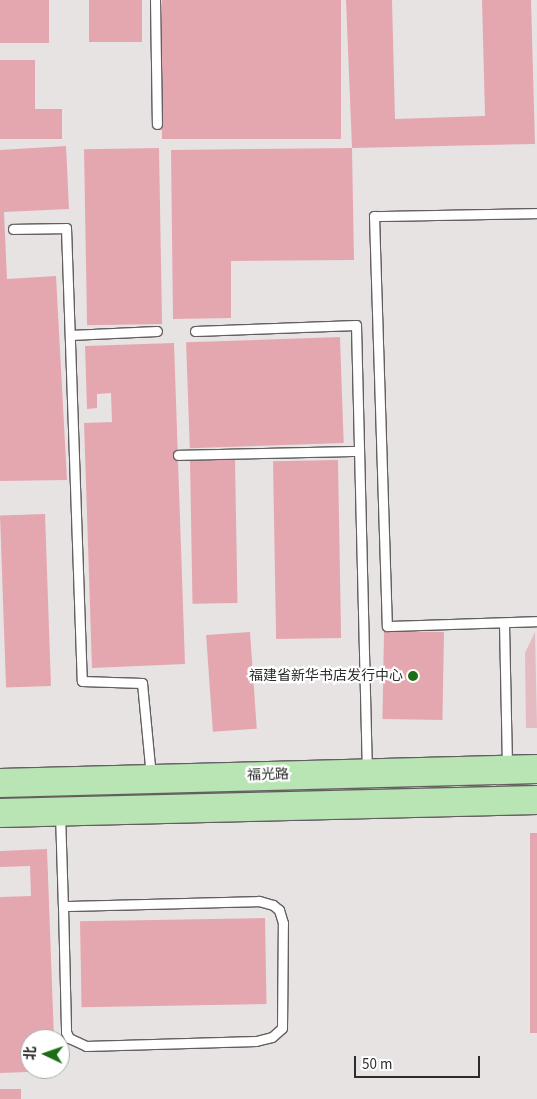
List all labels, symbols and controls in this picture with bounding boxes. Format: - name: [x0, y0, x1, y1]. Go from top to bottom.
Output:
- place label: 福建省新华书店发行中心: [249, 668, 403, 684]
- marker: 福建省新华书店发行中心: [407, 670, 419, 682]
- street label: 福光路: [247, 766, 289, 784]
- north arrow: [20, 1029, 70, 1079]
- text: 北: [21, 1046, 41, 1061]
- scale bar: [357, 1046, 483, 1078]
- text: 50 m: [362, 1054, 392, 1075]

